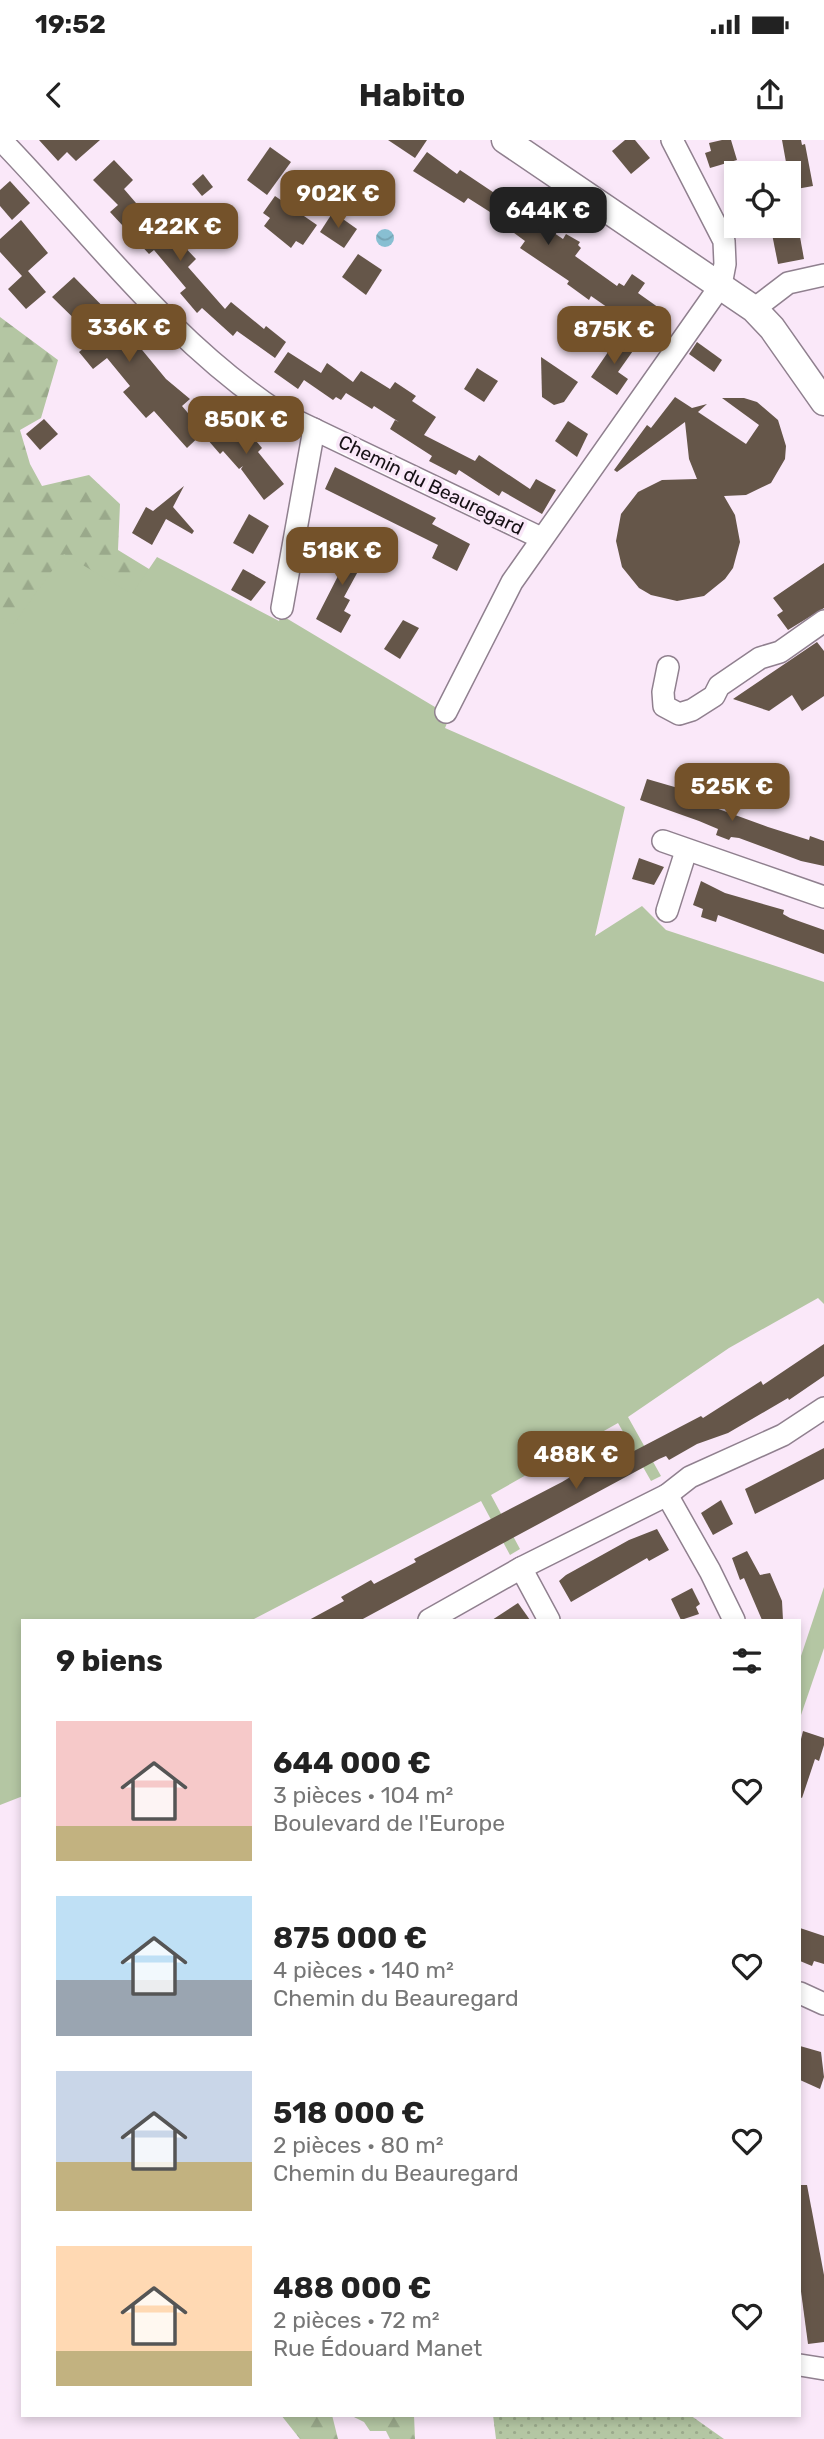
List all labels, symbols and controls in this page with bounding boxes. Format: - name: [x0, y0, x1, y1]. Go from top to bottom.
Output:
- text: 19:52: [35, 9, 106, 40]
- icon: back: [35, 76, 73, 114]
- text: Habito: [359, 76, 465, 114]
- icon: share: [751, 76, 789, 114]
- map controls: [724, 161, 801, 238]
- button: locate: [724, 161, 801, 238]
- pin: 902K €: [281, 171, 395, 230]
- text: 902K €: [296, 179, 380, 207]
- pin: 644K €: [491, 188, 605, 247]
- text: 644K €: [506, 196, 590, 224]
- pin: 422K €: [123, 204, 237, 263]
- text: 422K €: [138, 212, 222, 240]
- pin: 336K €: [72, 304, 186, 364]
- pin: 875K €: [557, 306, 671, 366]
- text: 336K €: [87, 313, 171, 341]
- text: 875K €: [573, 315, 655, 343]
- pin: 850K €: [189, 396, 303, 456]
- text: 850K €: [204, 405, 288, 433]
- street label: Chemin du Beauregard: [335, 430, 527, 540]
- pin: 518K €: [285, 528, 399, 587]
- text: 518K €: [302, 536, 382, 564]
- pin: 525K €: [675, 764, 789, 823]
- text: 525K €: [691, 772, 773, 800]
- pin: 488K €: [519, 1432, 633, 1491]
- text: 488K €: [534, 1440, 618, 1468]
- icon: filters: [728, 1642, 766, 1680]
- text: 9 biens: [56, 1643, 163, 1679]
- text: 644 000 €: [273, 1745, 431, 1781]
- icon: home: [112, 1749, 196, 1833]
- icon: heart: [728, 1772, 766, 1810]
- text: 3 pièces · 104 m²: [273, 1781, 453, 1809]
- text: Boulevard de l'Europe: [273, 1809, 505, 1837]
- text: 875 000 €: [273, 1920, 427, 1956]
- icon: home: [112, 1924, 196, 2008]
- icon: heart: [728, 1947, 766, 1985]
- text: 4 pièces · 140 m²: [273, 1956, 454, 1984]
- text: Chemin du Beauregard: [273, 1984, 519, 2012]
- text: 518 000 €: [273, 2095, 425, 2131]
- icon: home: [112, 2099, 196, 2183]
- icon: heart: [728, 2122, 766, 2160]
- text: 2 pièces · 80 m²: [273, 2131, 444, 2159]
- text: Chemin du Beauregard: [273, 2159, 519, 2187]
- text: 488 000 €: [273, 2270, 432, 2306]
- icon: home: [112, 2274, 196, 2358]
- icon: heart: [728, 2297, 766, 2335]
- text: 2 pièces · 72 m²: [273, 2306, 440, 2334]
- text: Rue Édouard Manet: [273, 2334, 482, 2362]

